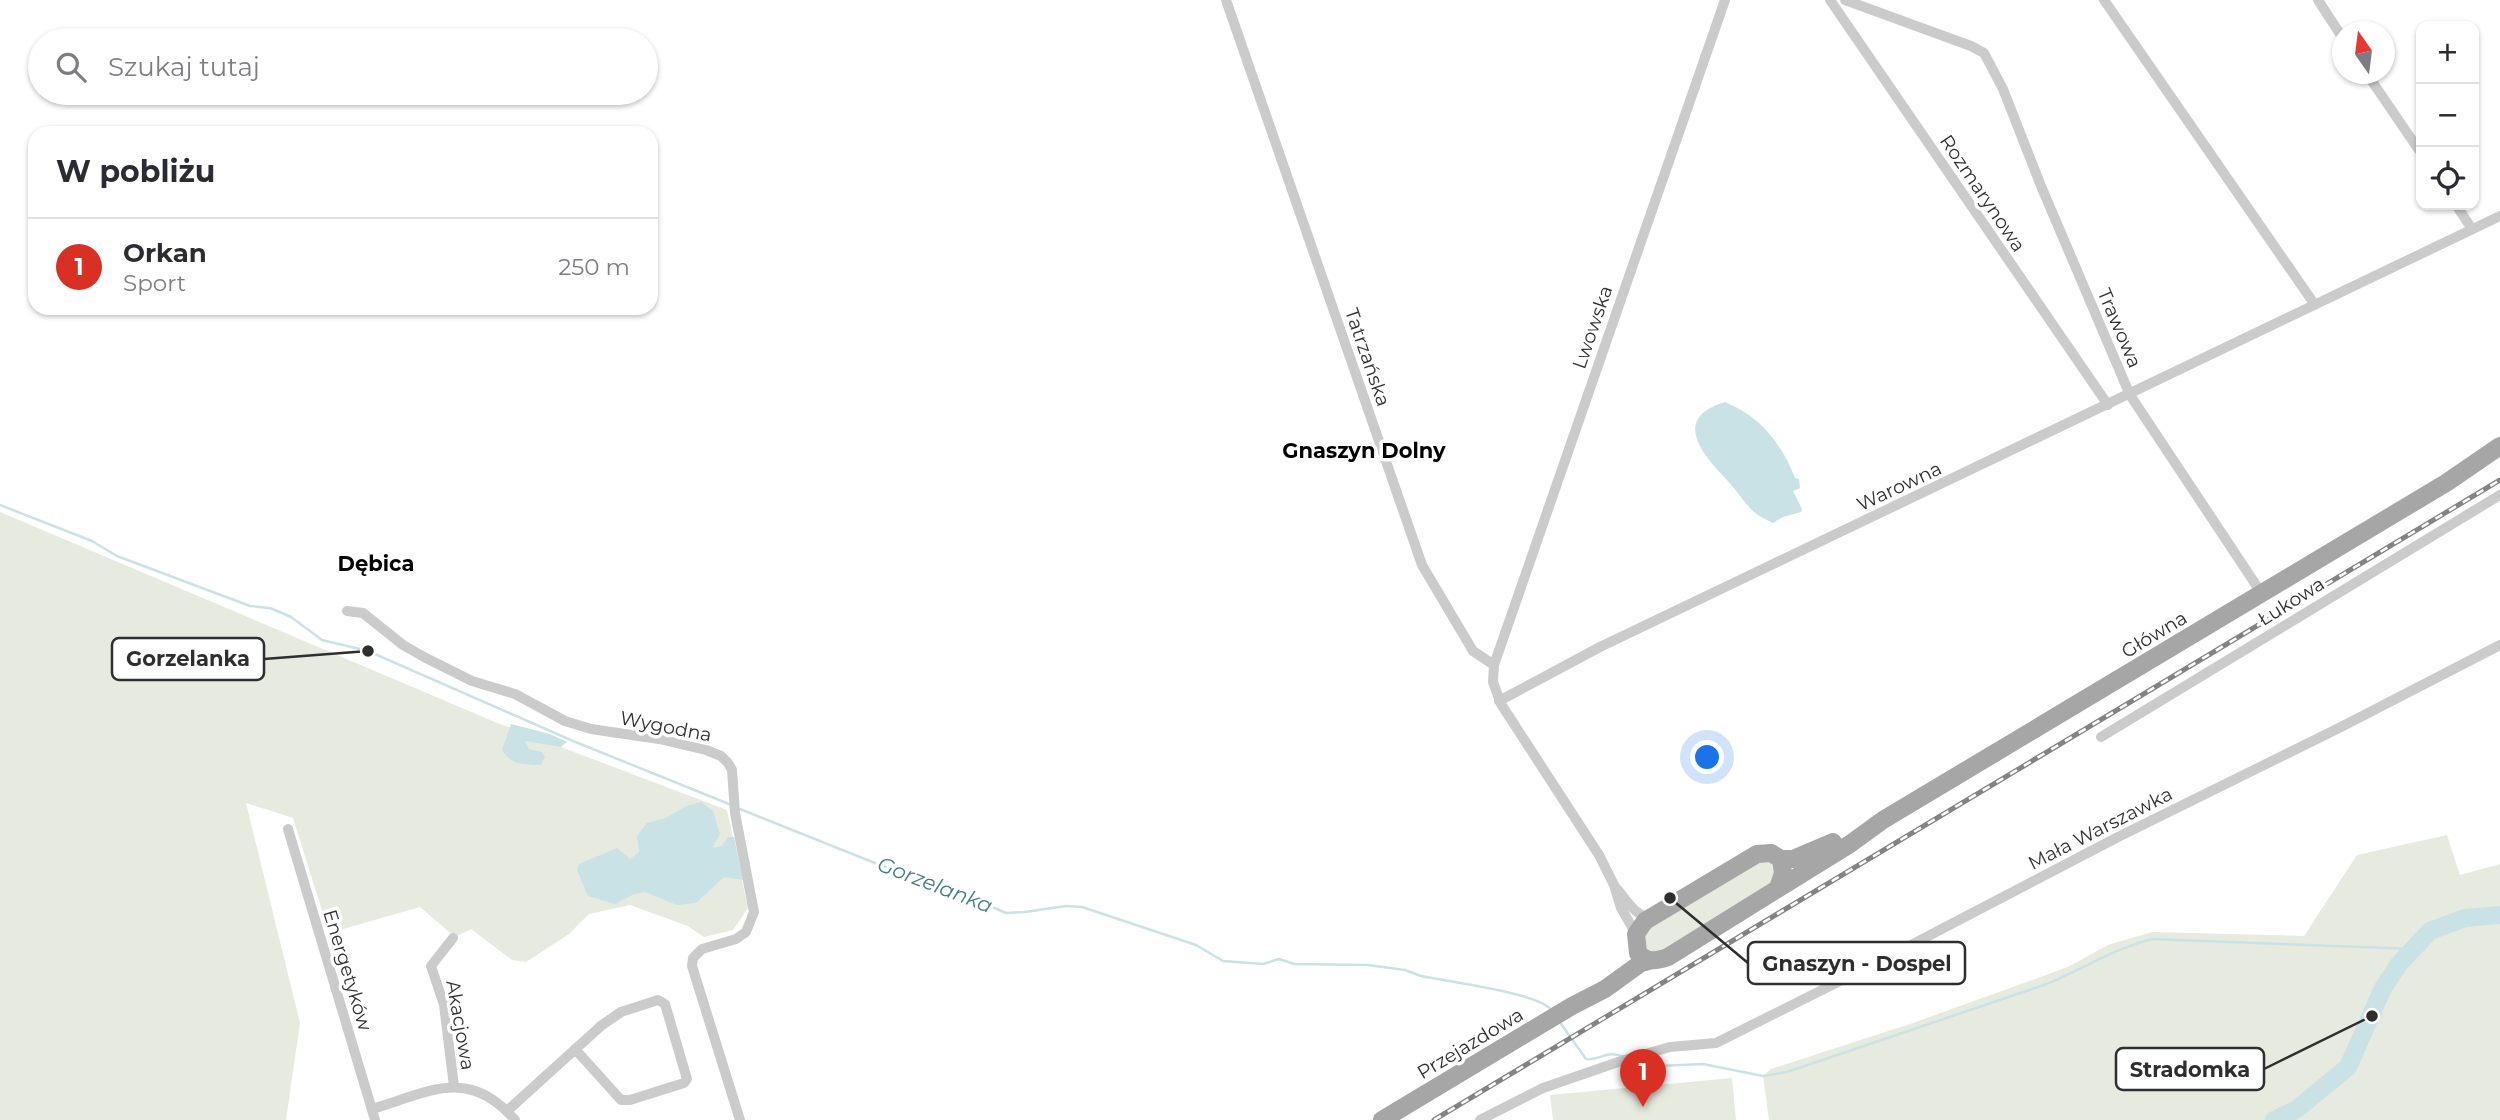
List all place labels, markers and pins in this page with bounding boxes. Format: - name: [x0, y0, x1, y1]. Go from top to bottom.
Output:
- callout: Gorzelanka: [112, 638, 264, 680]
- callout: Gnaszyn - Dospel: [1748, 942, 1965, 984]
- callout: Stradomka: [2116, 1048, 2264, 1090]
- pin: 1: [1620, 1049, 1666, 1107]

